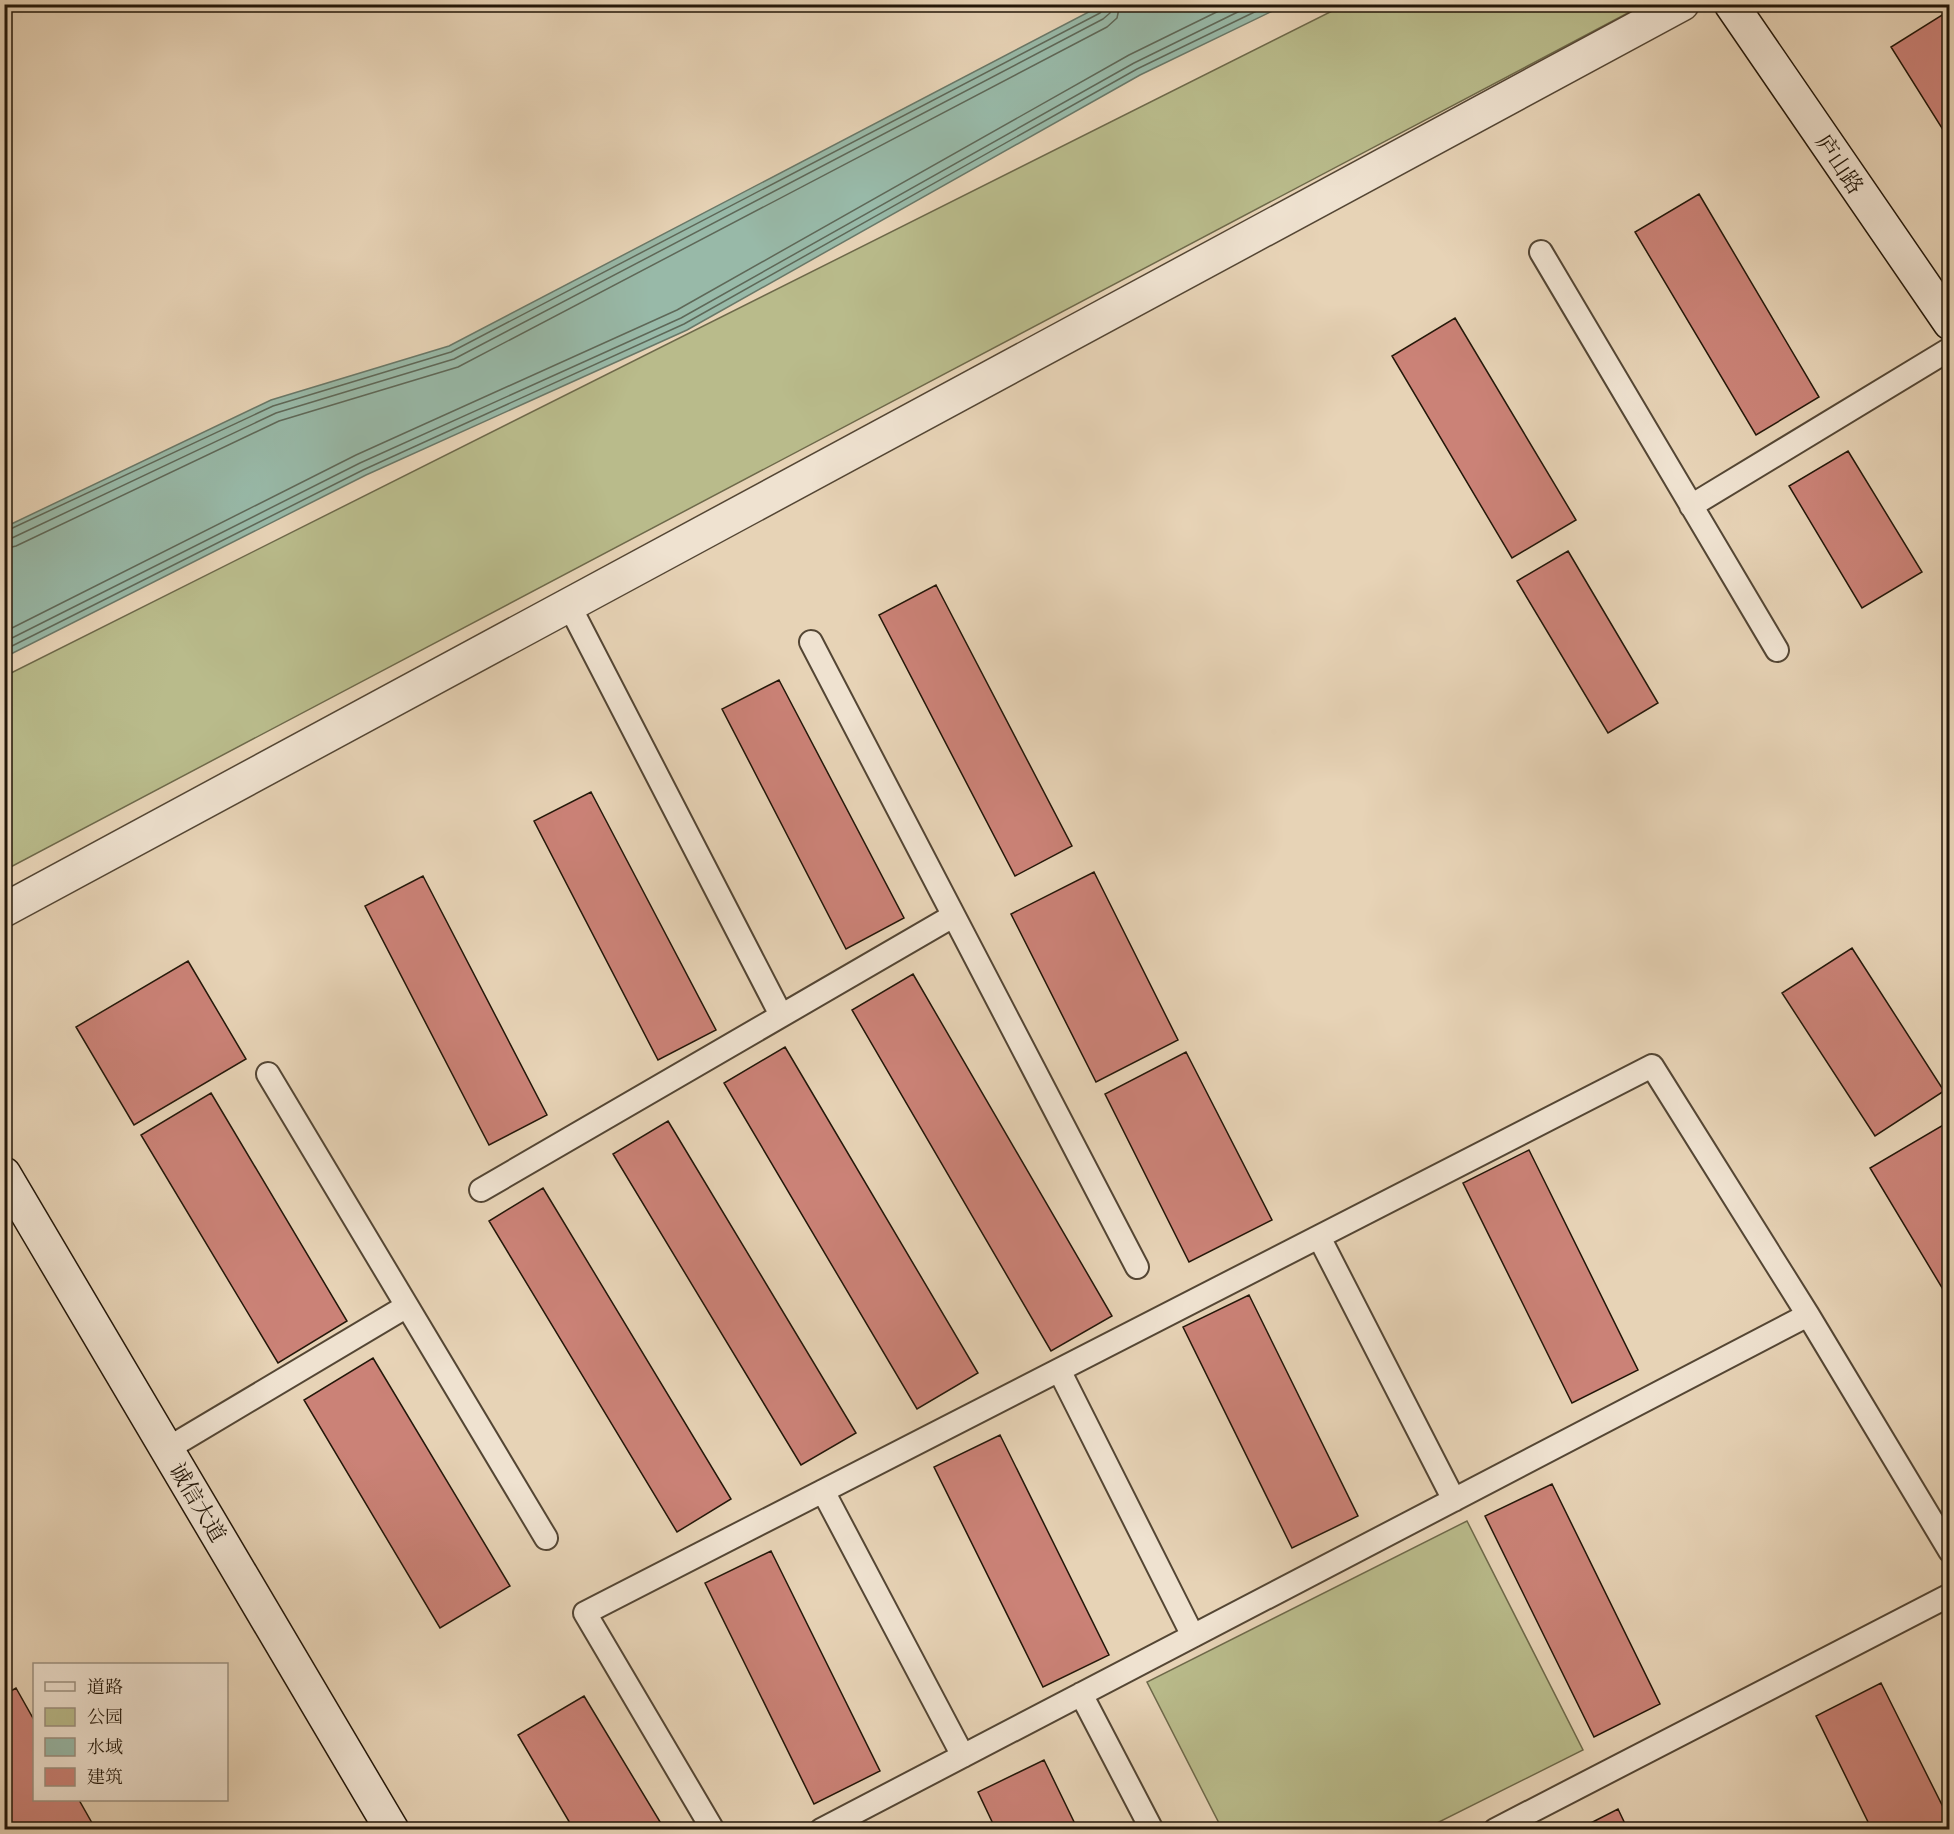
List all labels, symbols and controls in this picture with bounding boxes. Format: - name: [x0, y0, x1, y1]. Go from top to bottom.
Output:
- street label: 庐山路: [1809, 129, 1869, 200]
- street label: 诚信大道: [162, 1458, 232, 1547]
- legend: [33, 1663, 228, 1801]
- text: 道路: [87, 1676, 123, 1699]
- text: 公园: [87, 1706, 123, 1729]
- text: 水域: [87, 1736, 123, 1759]
- text: 建筑: [87, 1766, 123, 1789]

